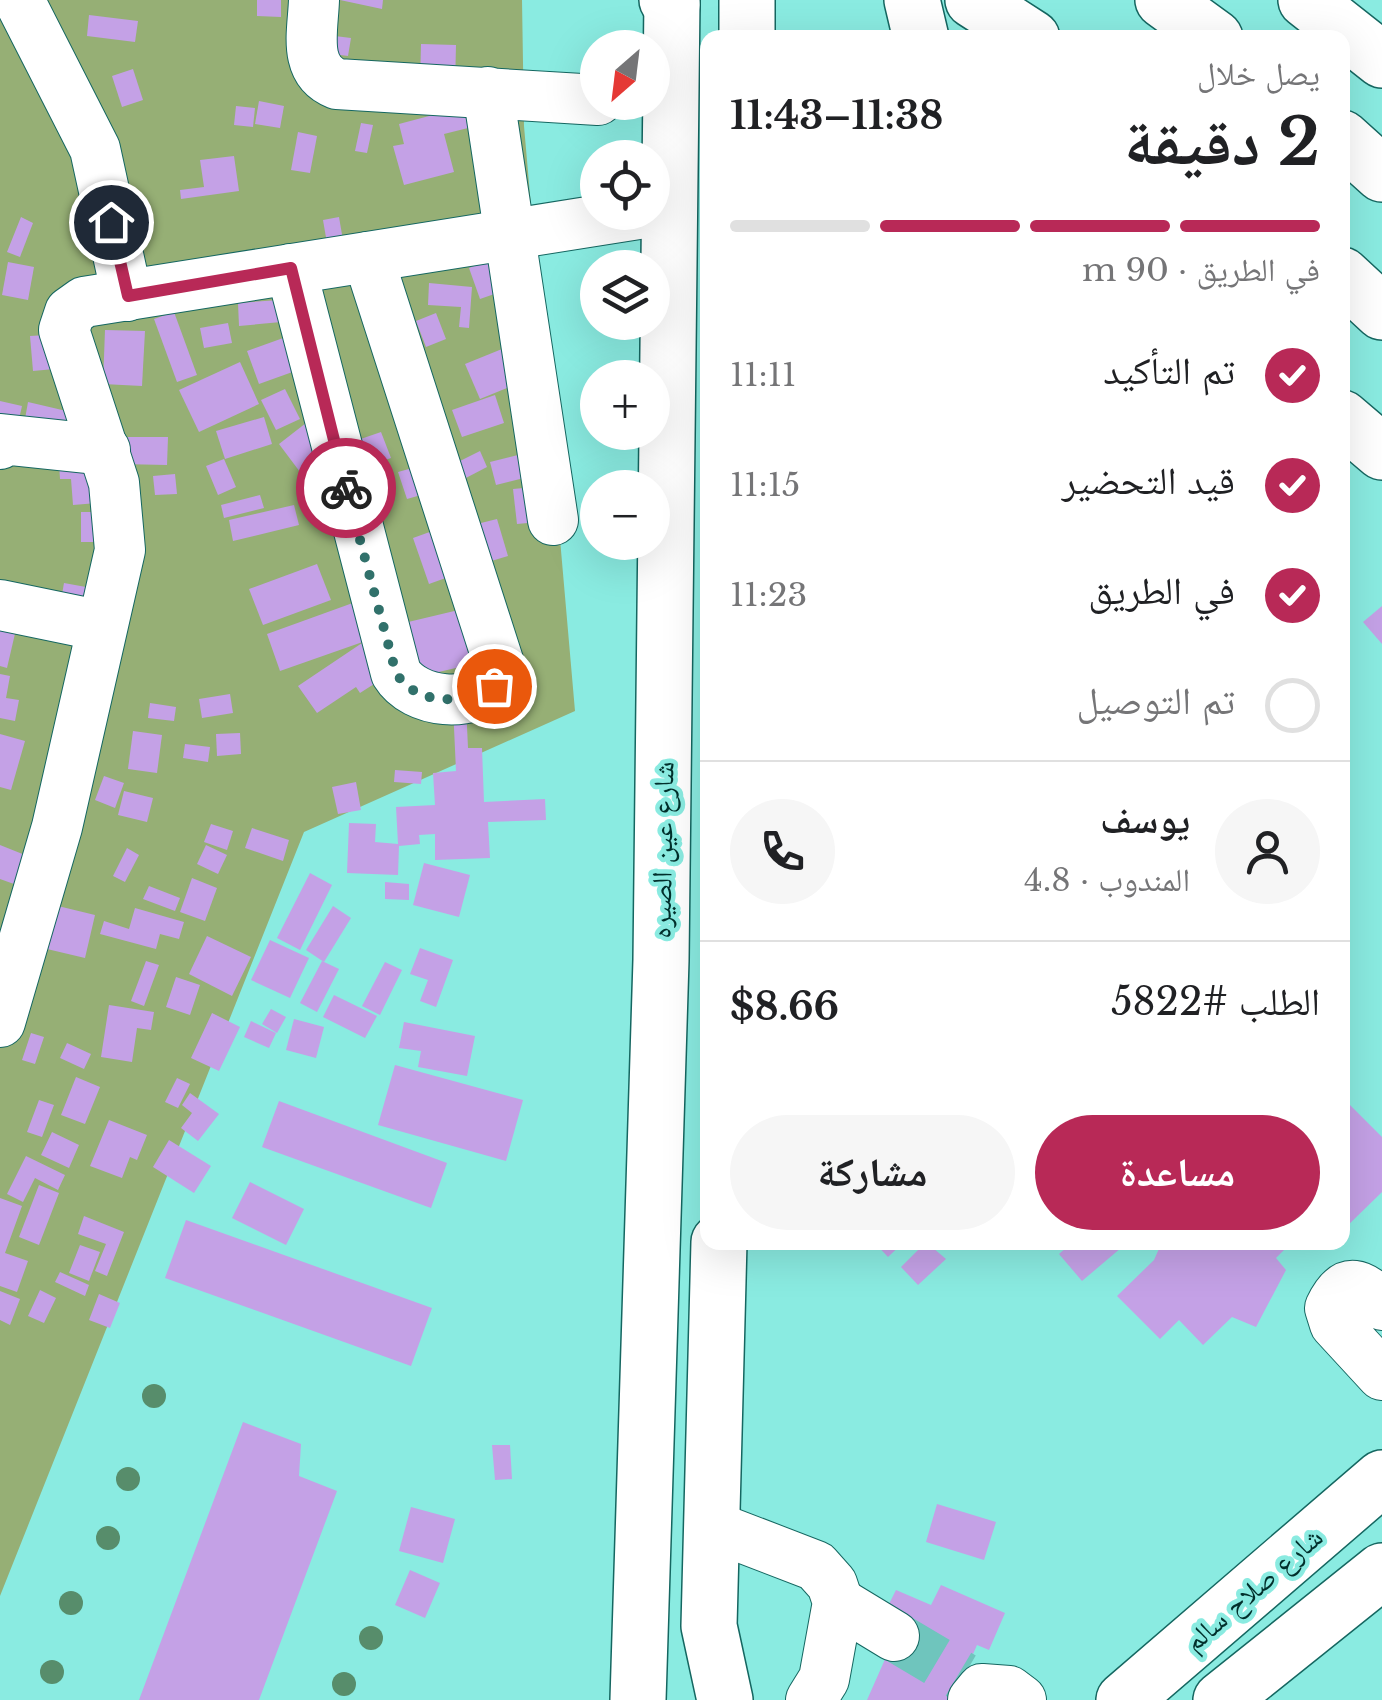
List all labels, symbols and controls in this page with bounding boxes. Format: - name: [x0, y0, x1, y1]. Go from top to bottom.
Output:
- north arrow: [580, 30, 670, 120]
- map controls: [580, 30, 670, 560]
- text: يصل خلال: [1197, 54, 1320, 94]
- text: 11:38–11:43: [730, 92, 943, 139]
- text: 2 دقيقة: [1124, 102, 1320, 183]
- button: locate: [580, 140, 670, 230]
- pin: [69, 180, 154, 265]
- icon: home: [84, 195, 139, 250]
- button: layers: [580, 250, 670, 340]
- text: في الطريق · 90 m: [1082, 250, 1320, 290]
- text: تم التأكيد: [1103, 347, 1235, 394]
- icon: check: [1265, 348, 1320, 403]
- text: 11:11: [730, 355, 796, 395]
- button: +: [580, 360, 670, 450]
- courier: [296, 438, 396, 538]
- text: قيد التحضير: [1062, 457, 1235, 504]
- icon: check: [1265, 458, 1320, 513]
- icon: bike: [319, 461, 374, 516]
- text: 11:15: [730, 465, 800, 505]
- button: −: [580, 470, 670, 560]
- text: في الطريق: [1088, 567, 1235, 614]
- icon: check: [1265, 568, 1320, 623]
- text: 11:23: [730, 575, 807, 615]
- pin: [452, 644, 537, 729]
- icon: bag: [467, 659, 522, 714]
- text: تم التوصيل: [1076, 677, 1235, 724]
- street label: شارع عين الصيره: [643, 761, 682, 939]
- text: يوسف: [1100, 796, 1190, 843]
- button: phone: [730, 799, 835, 904]
- button: person: [1215, 799, 1320, 904]
- text: المندوب · 4.8: [1024, 860, 1190, 900]
- text: الطلب #5822: [1111, 978, 1320, 1025]
- text: $8.66: [730, 983, 839, 1030]
- button: مشاركة: [730, 1115, 1015, 1230]
- button: مساعدة: [1035, 1115, 1320, 1230]
- street label: شارع صلاح سالم: [1177, 1520, 1331, 1660]

